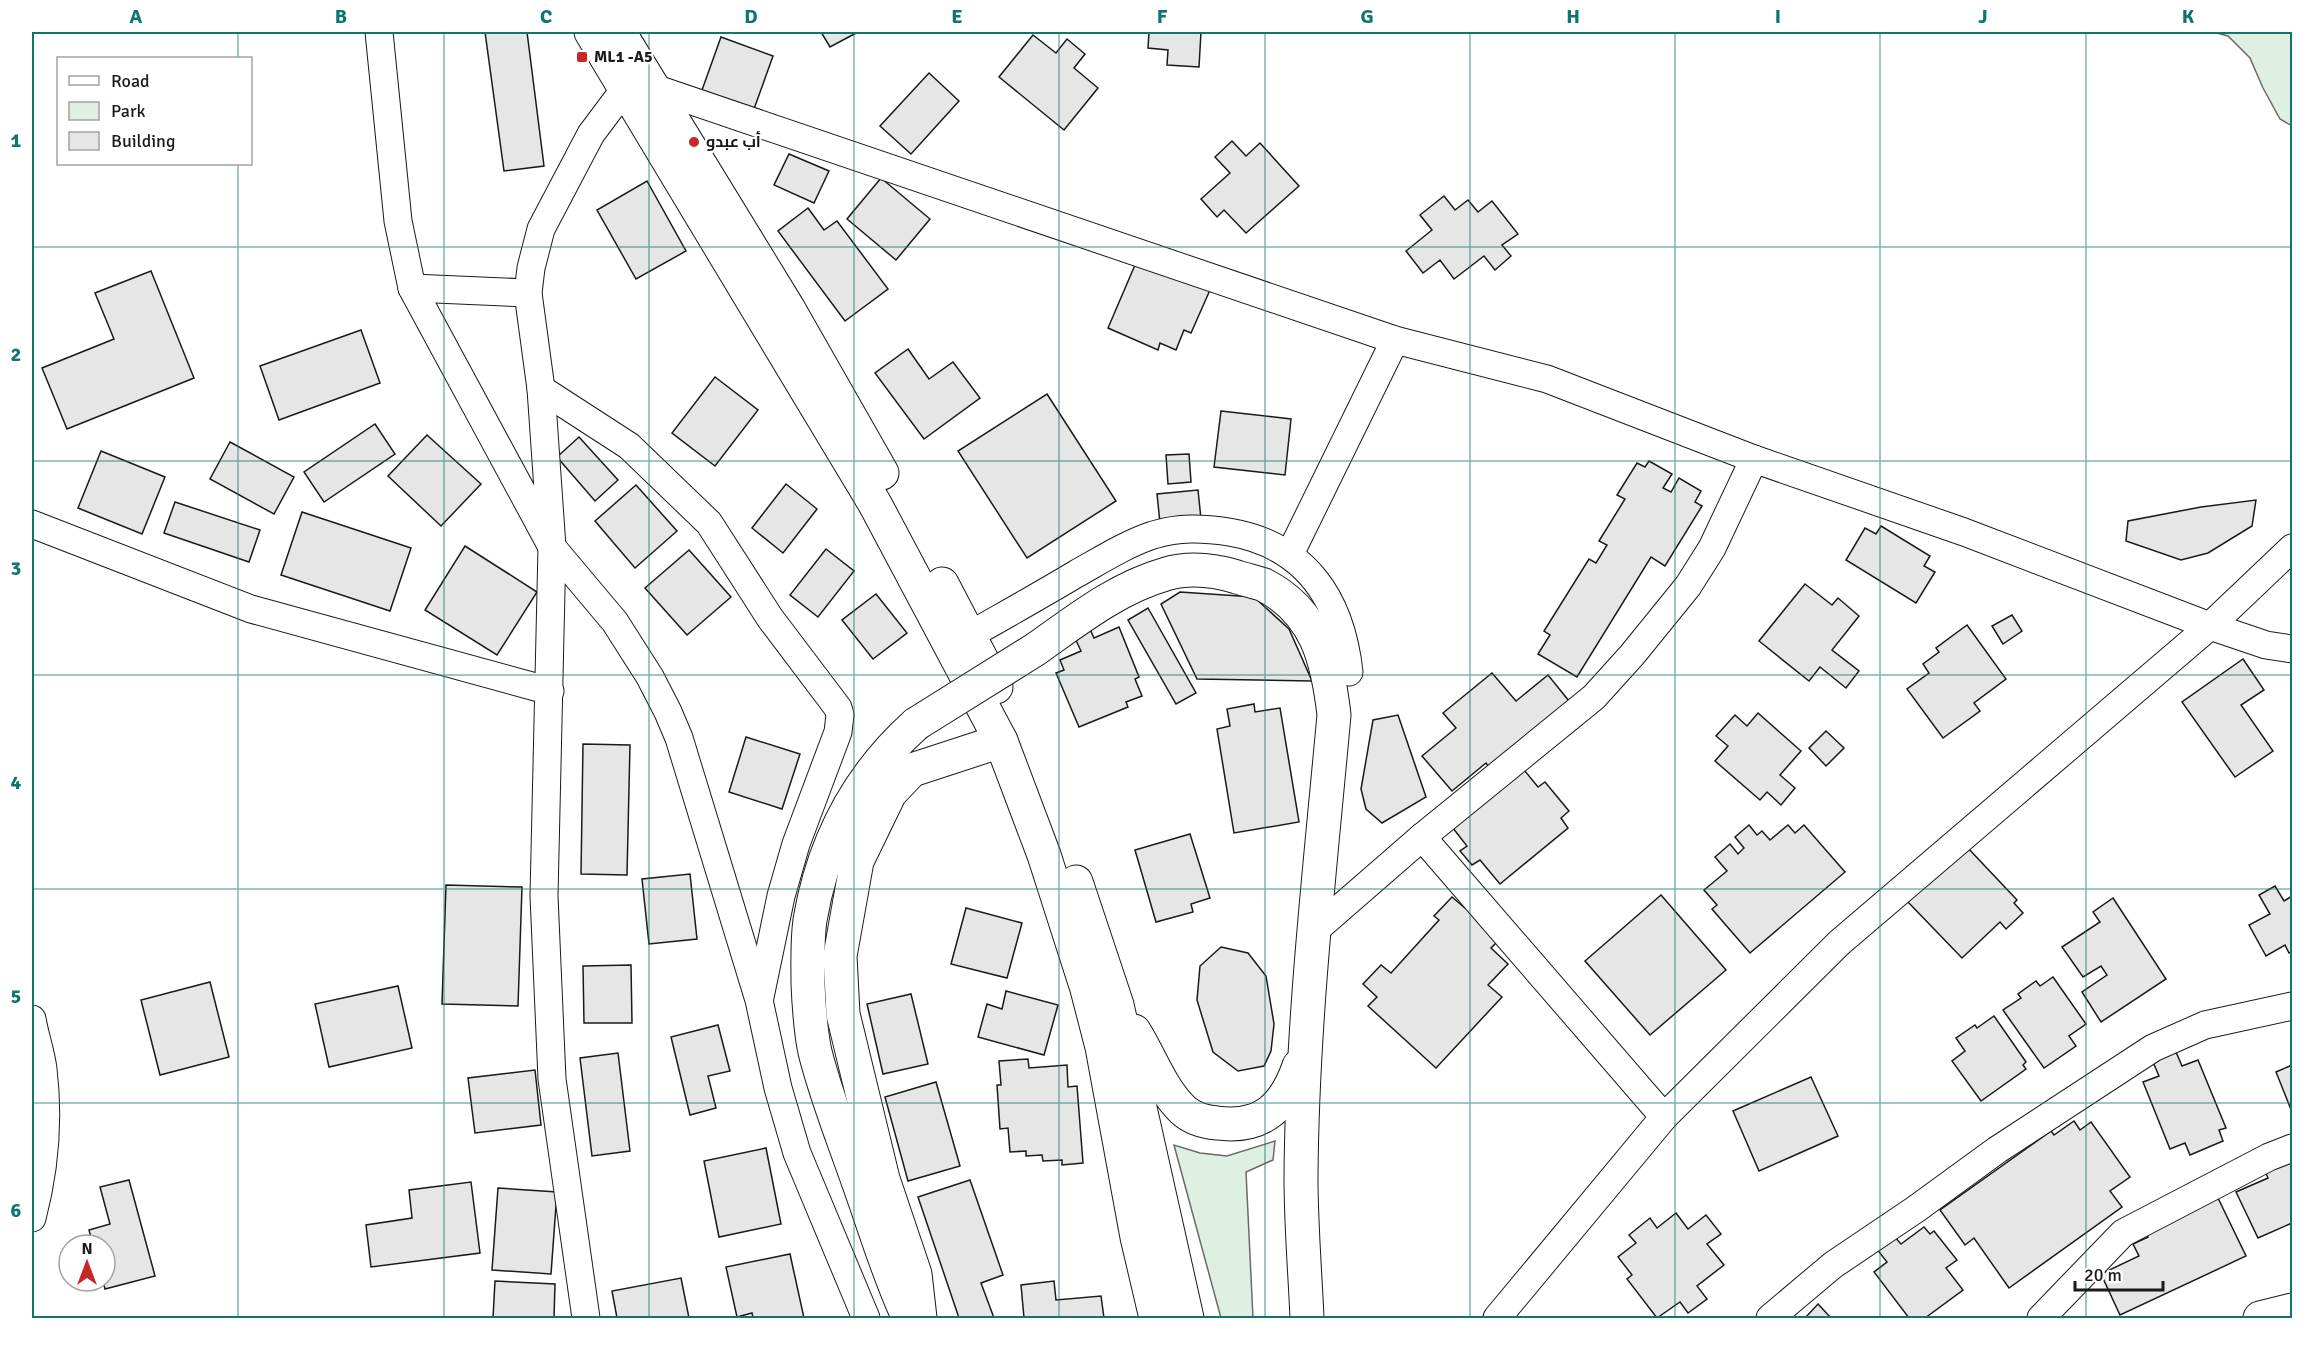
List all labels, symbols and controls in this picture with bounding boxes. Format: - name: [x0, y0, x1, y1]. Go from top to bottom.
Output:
- text: A: [130, 4, 143, 29]
- text: B: [335, 4, 347, 29]
- text: C: [540, 4, 552, 29]
- text: D: [744, 4, 758, 29]
- text: E: [951, 4, 963, 29]
- text: F: [1157, 4, 1168, 29]
- text: G: [1360, 4, 1374, 29]
- text: H: [1566, 4, 1580, 29]
- text: I: [1775, 4, 1781, 29]
- text: J: [1978, 4, 1988, 29]
- text: K: [2182, 4, 2195, 29]
- place label: ML1 -A5: [594, 47, 653, 67]
- marker: ML1 -A5: [575, 50, 589, 64]
- legend: [57, 57, 252, 165]
- text: Road: [111, 70, 150, 92]
- text: Park: [111, 100, 146, 122]
- text: 1: [11, 128, 22, 153]
- text: Building: [111, 130, 175, 152]
- place label: أب عبدو: [706, 131, 761, 152]
- marker: أب عبدو: [687, 135, 701, 149]
- text: 2: [11, 342, 21, 367]
- text: 3: [11, 556, 21, 581]
- text: 4: [11, 770, 22, 795]
- text: 5: [11, 984, 21, 1009]
- text: 6: [11, 1198, 22, 1223]
- north arrow: [57, 1233, 117, 1293]
- text: N: [81, 1239, 93, 1259]
- scale bar: [2075, 1254, 2164, 1292]
- text: 20 m: [2084, 1264, 2122, 1286]

